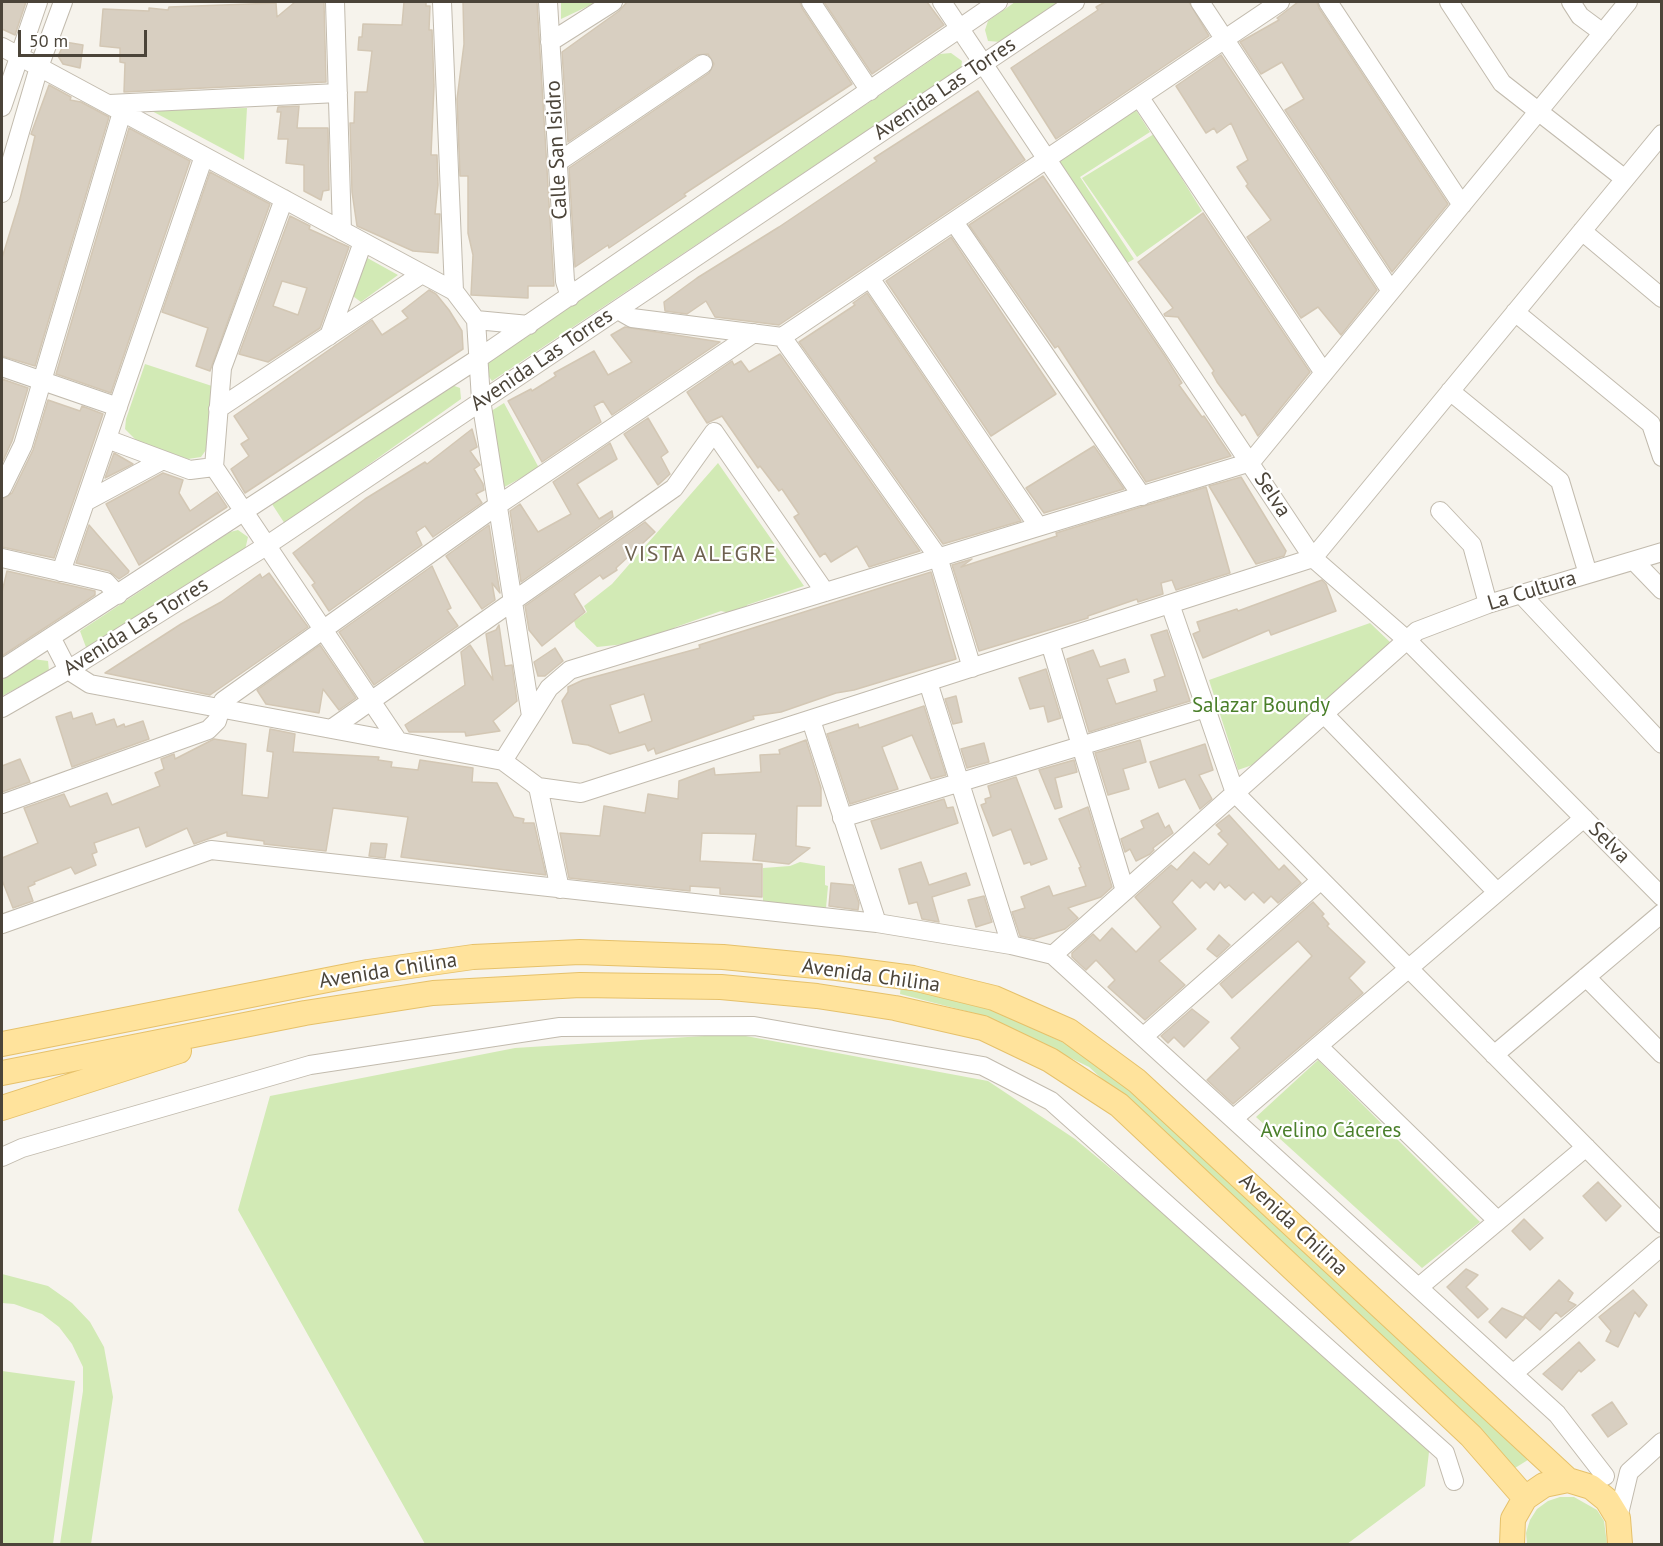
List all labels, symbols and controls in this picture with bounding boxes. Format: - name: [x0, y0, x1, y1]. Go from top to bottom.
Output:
- scale bar: [21, 18, 150, 56]
- text: 50 m: [29, 29, 68, 52]
- street label: Avenida Las Torres: [869, 32, 1021, 146]
- street label: Calle San Isidro: [541, 80, 573, 220]
- street label: Avenida Las Torres: [466, 303, 618, 417]
- street label: Selva: [1248, 468, 1296, 522]
- district label: VISTA ALEGRE: [625, 542, 777, 568]
- street label: La Cultura: [1485, 566, 1579, 616]
- street label: Avenida Las Torres: [59, 572, 213, 682]
- park label: Salazar Boundy: [1192, 693, 1330, 719]
- street label: Selva: [1583, 817, 1635, 869]
- street label: Avenida Chilina: [317, 948, 459, 994]
- street label: Avenida Chilina: [800, 954, 942, 998]
- park label: Avelino Cáceres: [1261, 1118, 1401, 1144]
- street label: Avenida Chilina: [1233, 1168, 1353, 1282]

